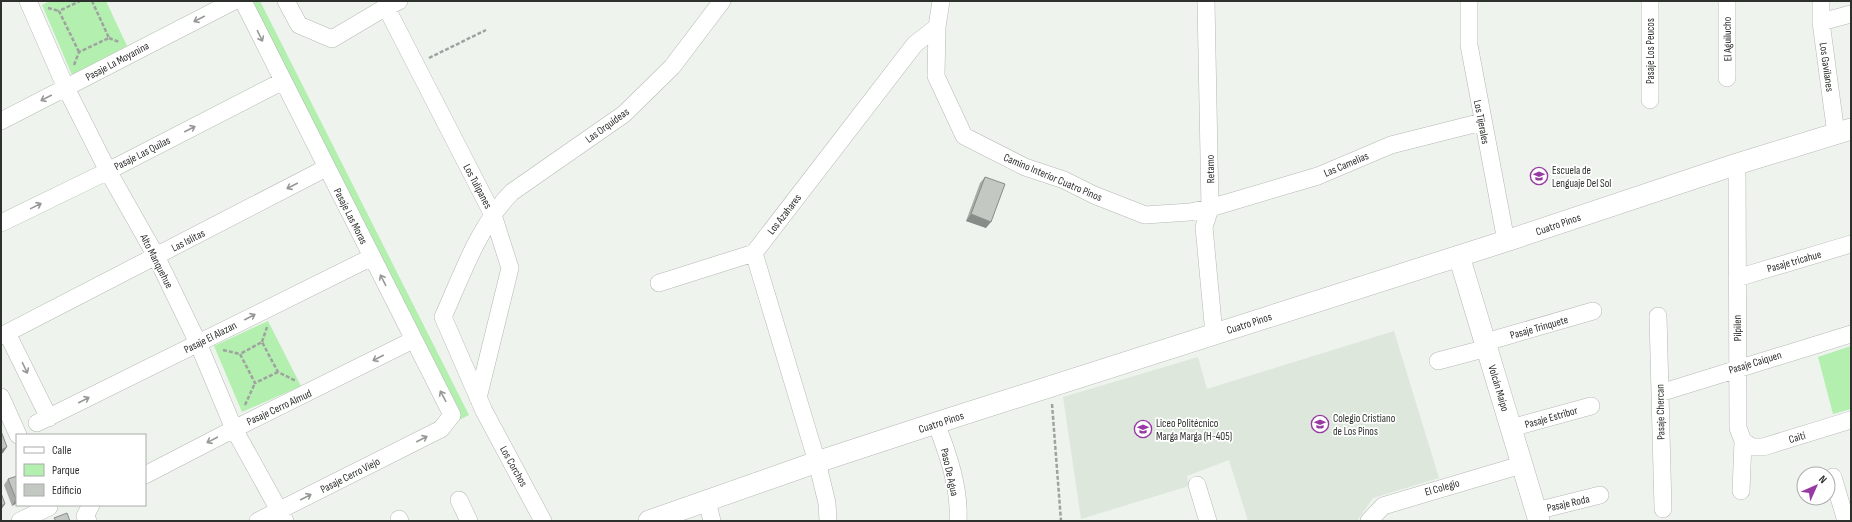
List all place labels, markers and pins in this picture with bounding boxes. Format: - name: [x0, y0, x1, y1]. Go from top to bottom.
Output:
- place label: Escuela de Lenguaje Del Sol: [1552, 164, 1611, 190]
- school or university icon: Escuela de Lenguaje Del Sol: [1529, 166, 1549, 186]
- place label: Colegio Cristiano de Los Pinos: [1333, 412, 1396, 438]
- school or university icon: Colegio Cristiano de Los Pinos: [1310, 414, 1330, 434]
- place label: Liceo Politécnico Marga Marga (H-405): [1156, 417, 1232, 443]
- school or university icon: Liceo Politécnico Marga Marga (H-405): [1133, 419, 1153, 439]

